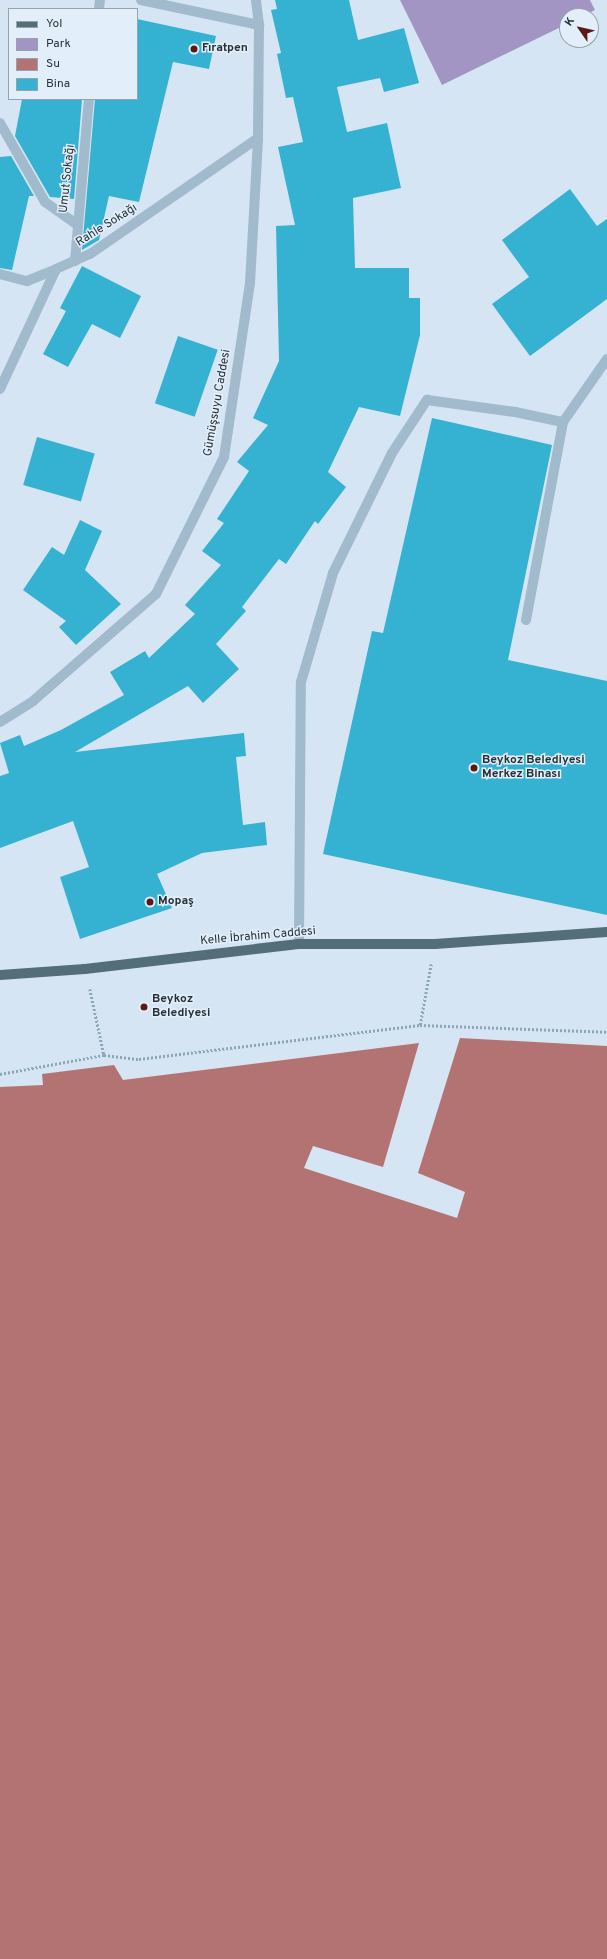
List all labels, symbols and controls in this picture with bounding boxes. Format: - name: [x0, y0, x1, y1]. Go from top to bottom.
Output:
- legend: [8, 8, 138, 100]
- north arrow: [559, 8, 599, 48]
- text: K: [562, 15, 578, 29]
- text: Yol: [46, 16, 62, 32]
- text: Park: [46, 36, 71, 52]
- place label: Fıratpen: [202, 42, 248, 56]
- marker: Fıratpen: [189, 44, 199, 54]
- text: Su: [46, 56, 60, 72]
- text: Bina: [46, 76, 70, 92]
- street label: Umut Sokağı: [57, 144, 79, 214]
- street label: Rahle Sokağı: [74, 201, 140, 251]
- street label: Gümüşsuyu Caddesi: [201, 348, 235, 458]
- place label: Beykoz Belediyesi Merkez Binası: [482, 754, 585, 782]
- marker: Beykoz Belediyesi Merkez Binası: [469, 763, 479, 773]
- place label: Mopaş: [158, 895, 194, 909]
- marker: Mopaş: [145, 897, 155, 907]
- street label: Kelle İbrahim Caddesi: [200, 925, 316, 949]
- place label: Beykoz Belediyesi: [152, 993, 210, 1021]
- marker: Beykoz Belediyesi: [139, 1002, 149, 1012]

